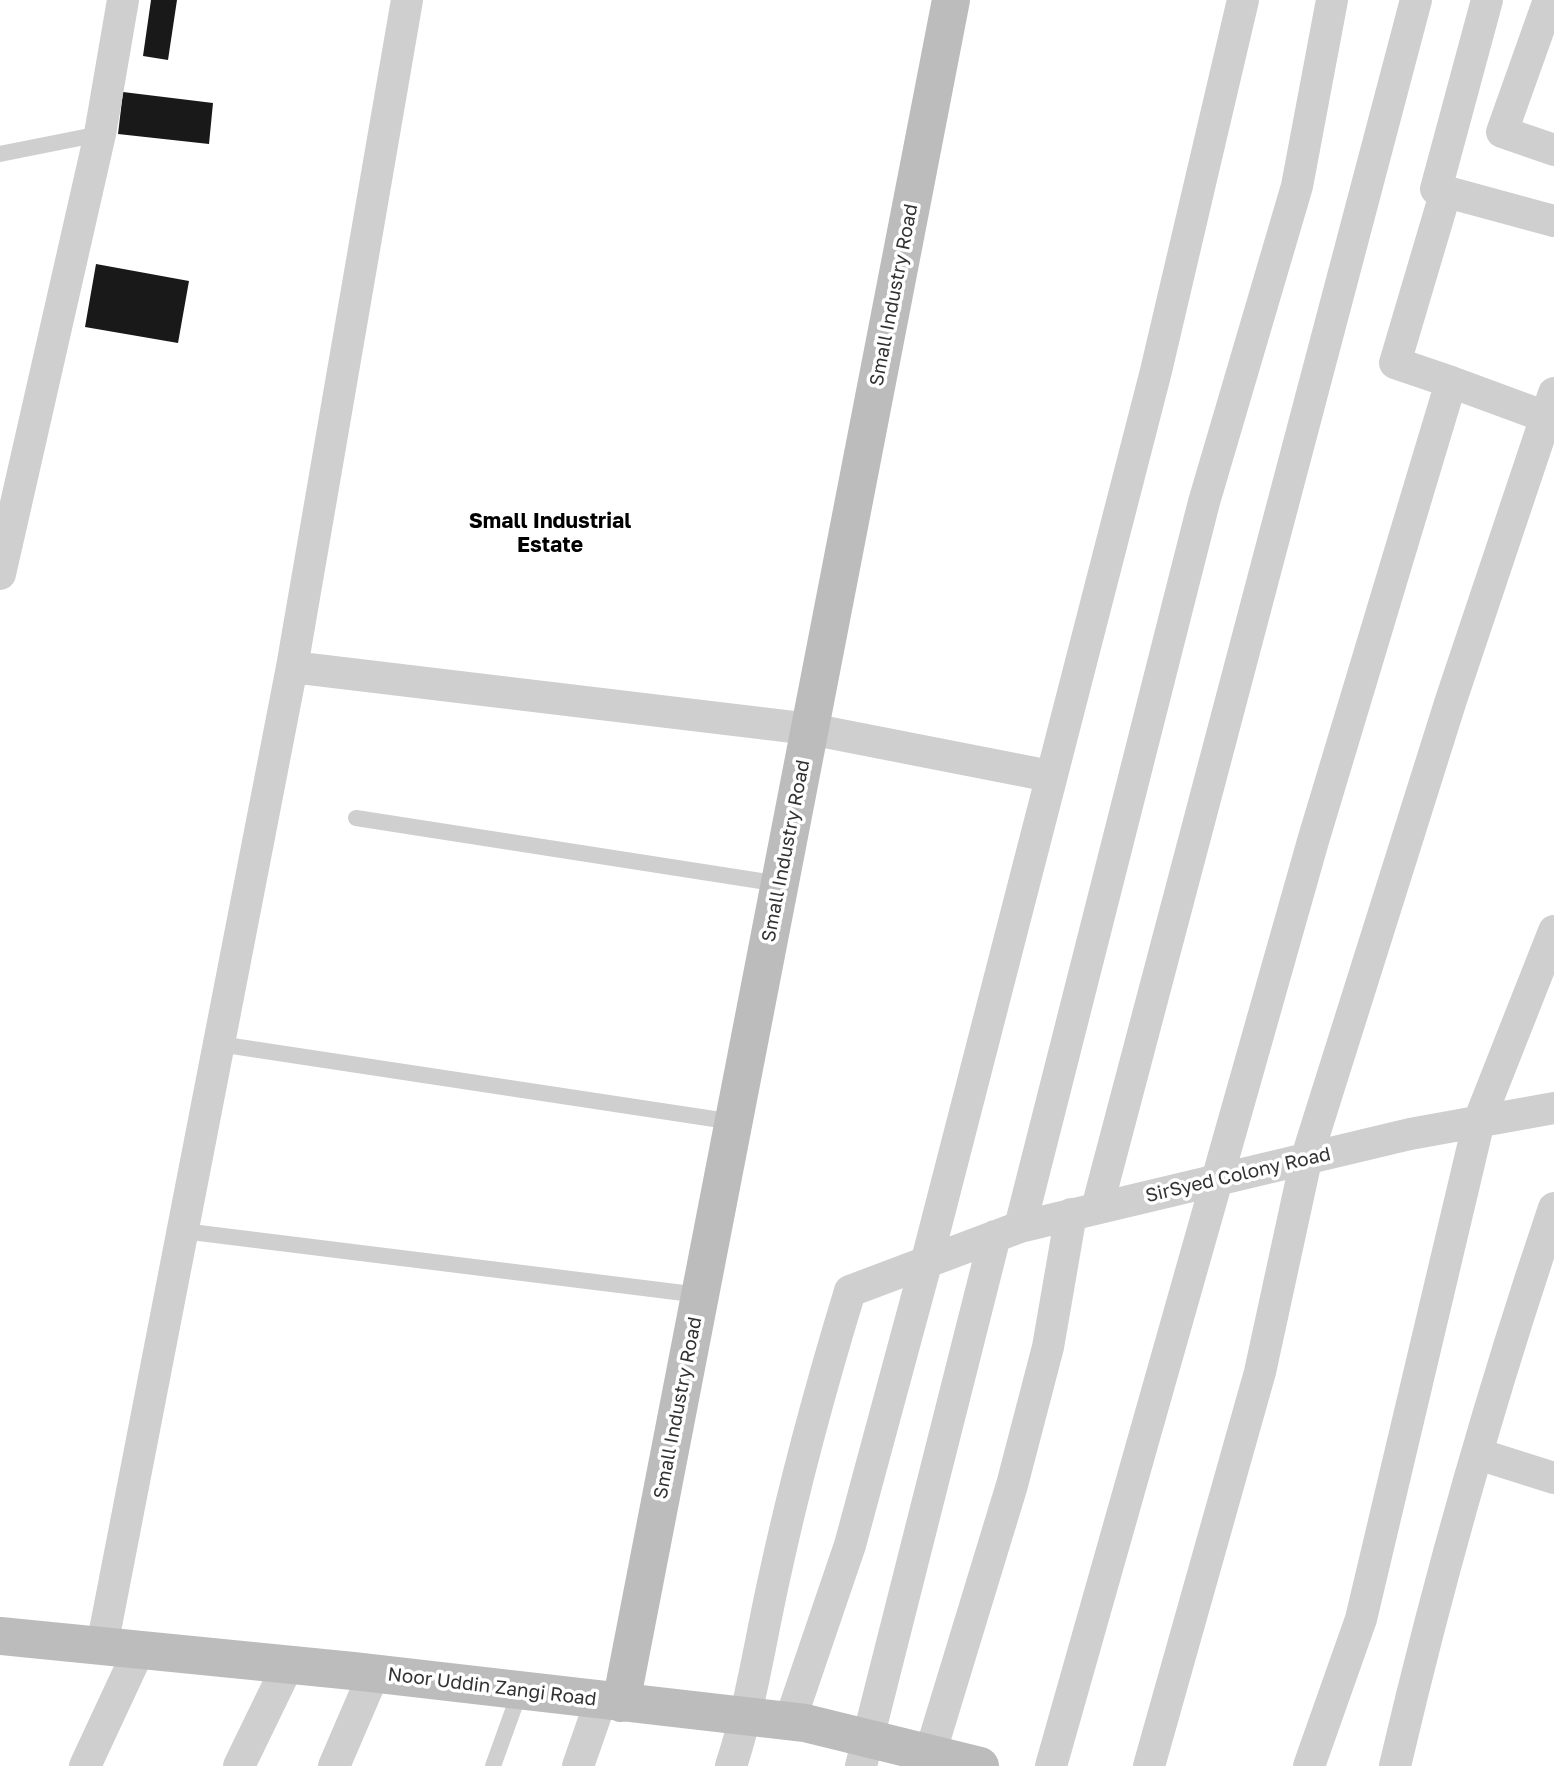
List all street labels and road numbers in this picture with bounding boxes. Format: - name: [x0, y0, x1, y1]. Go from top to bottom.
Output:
- street label: Small Industry Road: [865, 202, 923, 388]
- street label: Small Industry Road: [757, 758, 815, 944]
- street label: SirSyed Colony Road: [1143, 1143, 1333, 1207]
- street label: Small Industry Road: [649, 1315, 707, 1501]
- street label: Noor Uddin Zangi Road: [386, 1663, 598, 1711]

